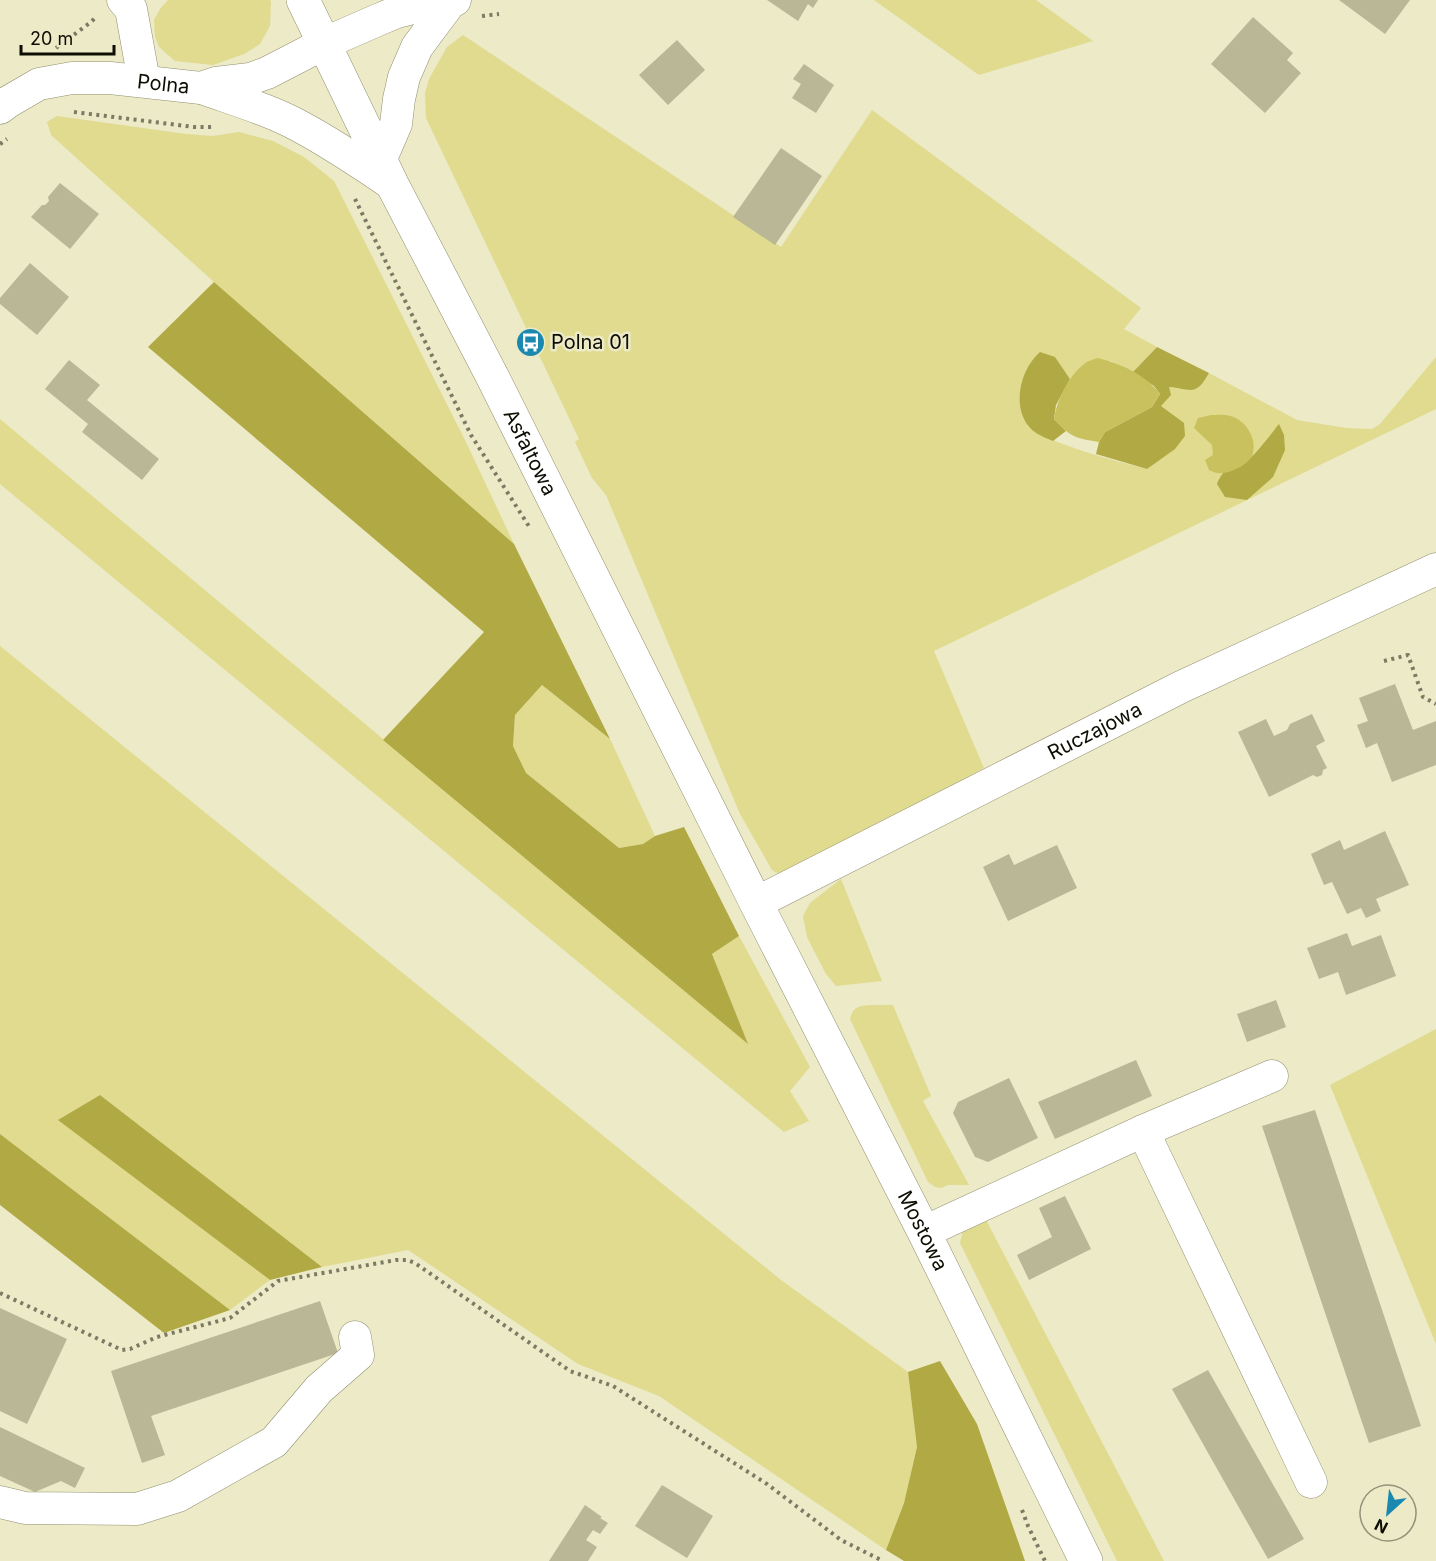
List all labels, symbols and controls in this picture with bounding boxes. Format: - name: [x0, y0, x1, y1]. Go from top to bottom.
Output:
- scale bar: [21, 18, 114, 56]
- text: 20 m: [30, 28, 73, 49]
- street label: Polna: [136, 69, 191, 99]
- bus stop icon: Polna 01: [514, 326, 546, 358]
- place label: Polna 01: [551, 330, 630, 354]
- street label: Asfaltowa: [498, 405, 562, 499]
- street label: Ruczajowa: [1044, 697, 1146, 765]
- street label: Mostowa: [893, 1187, 953, 1274]
- north arrow: [1358, 1483, 1418, 1543]
- text: N: [1371, 1515, 1391, 1538]

